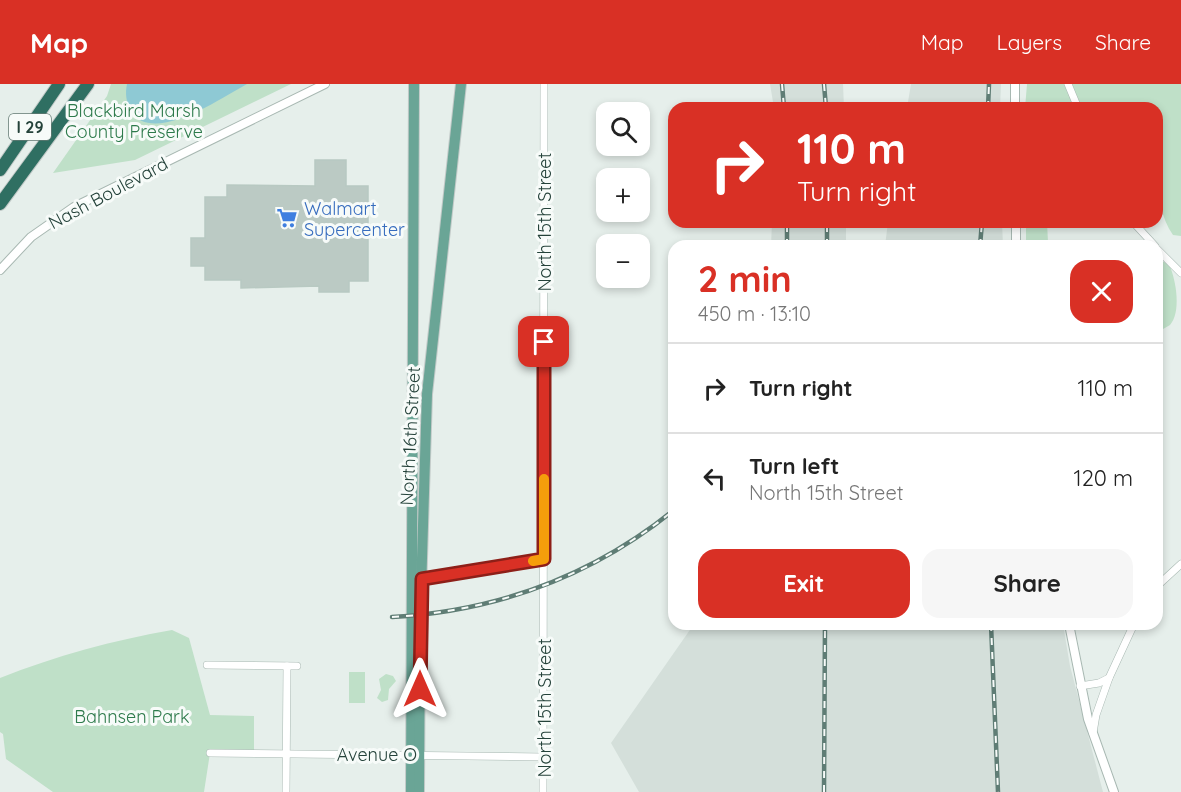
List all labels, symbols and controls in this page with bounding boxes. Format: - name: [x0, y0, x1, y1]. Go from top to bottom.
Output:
- text: Map: [30, 25, 88, 60]
- text: Map: [921, 29, 964, 55]
- text: Layers: [997, 29, 1062, 55]
- text: Share: [1095, 29, 1151, 55]
- park label: Blackbird Marsh County Preserve: [65, 99, 203, 143]
- map controls: [596, 102, 650, 288]
- button: search: [596, 102, 650, 156]
- road number: I 29: [9, 114, 51, 140]
- text: 110 m: [797, 122, 906, 175]
- icon: right: [698, 126, 776, 204]
- street label: Nash Boulevard: [44, 152, 172, 234]
- street label: North 15th Street: [533, 152, 556, 292]
- button: +: [596, 168, 650, 222]
- text: Turn right: [797, 174, 916, 208]
- place label: Walmart Supercenter: [304, 197, 405, 241]
- supermarket icon: Walmart Supercenter: [275, 206, 299, 230]
- button: −: [596, 234, 650, 288]
- text: 2 min: [698, 256, 792, 301]
- button: close: [1070, 260, 1133, 323]
- text: 450 m · 13:10: [698, 301, 811, 326]
- pin: [518, 316, 569, 367]
- icon: arrive: [527, 325, 560, 358]
- street label: North 16th Street: [395, 366, 425, 506]
- icon: right: [698, 372, 731, 405]
- text: Turn right: [749, 374, 853, 402]
- text: 110 m: [1078, 374, 1133, 402]
- text: Turn left: [749, 452, 839, 480]
- icon: left: [698, 462, 731, 495]
- text: 120 m: [1074, 464, 1133, 492]
- text: North 15th Street: [749, 480, 904, 505]
- button: Exit: [698, 549, 910, 618]
- button: Share: [922, 549, 1133, 618]
- street label: North 15th Street: [533, 638, 556, 778]
- position arrow: [388, 657, 452, 721]
- park label: Bahnsen Park: [74, 705, 190, 728]
- street label: Avenue O: [337, 743, 417, 766]

